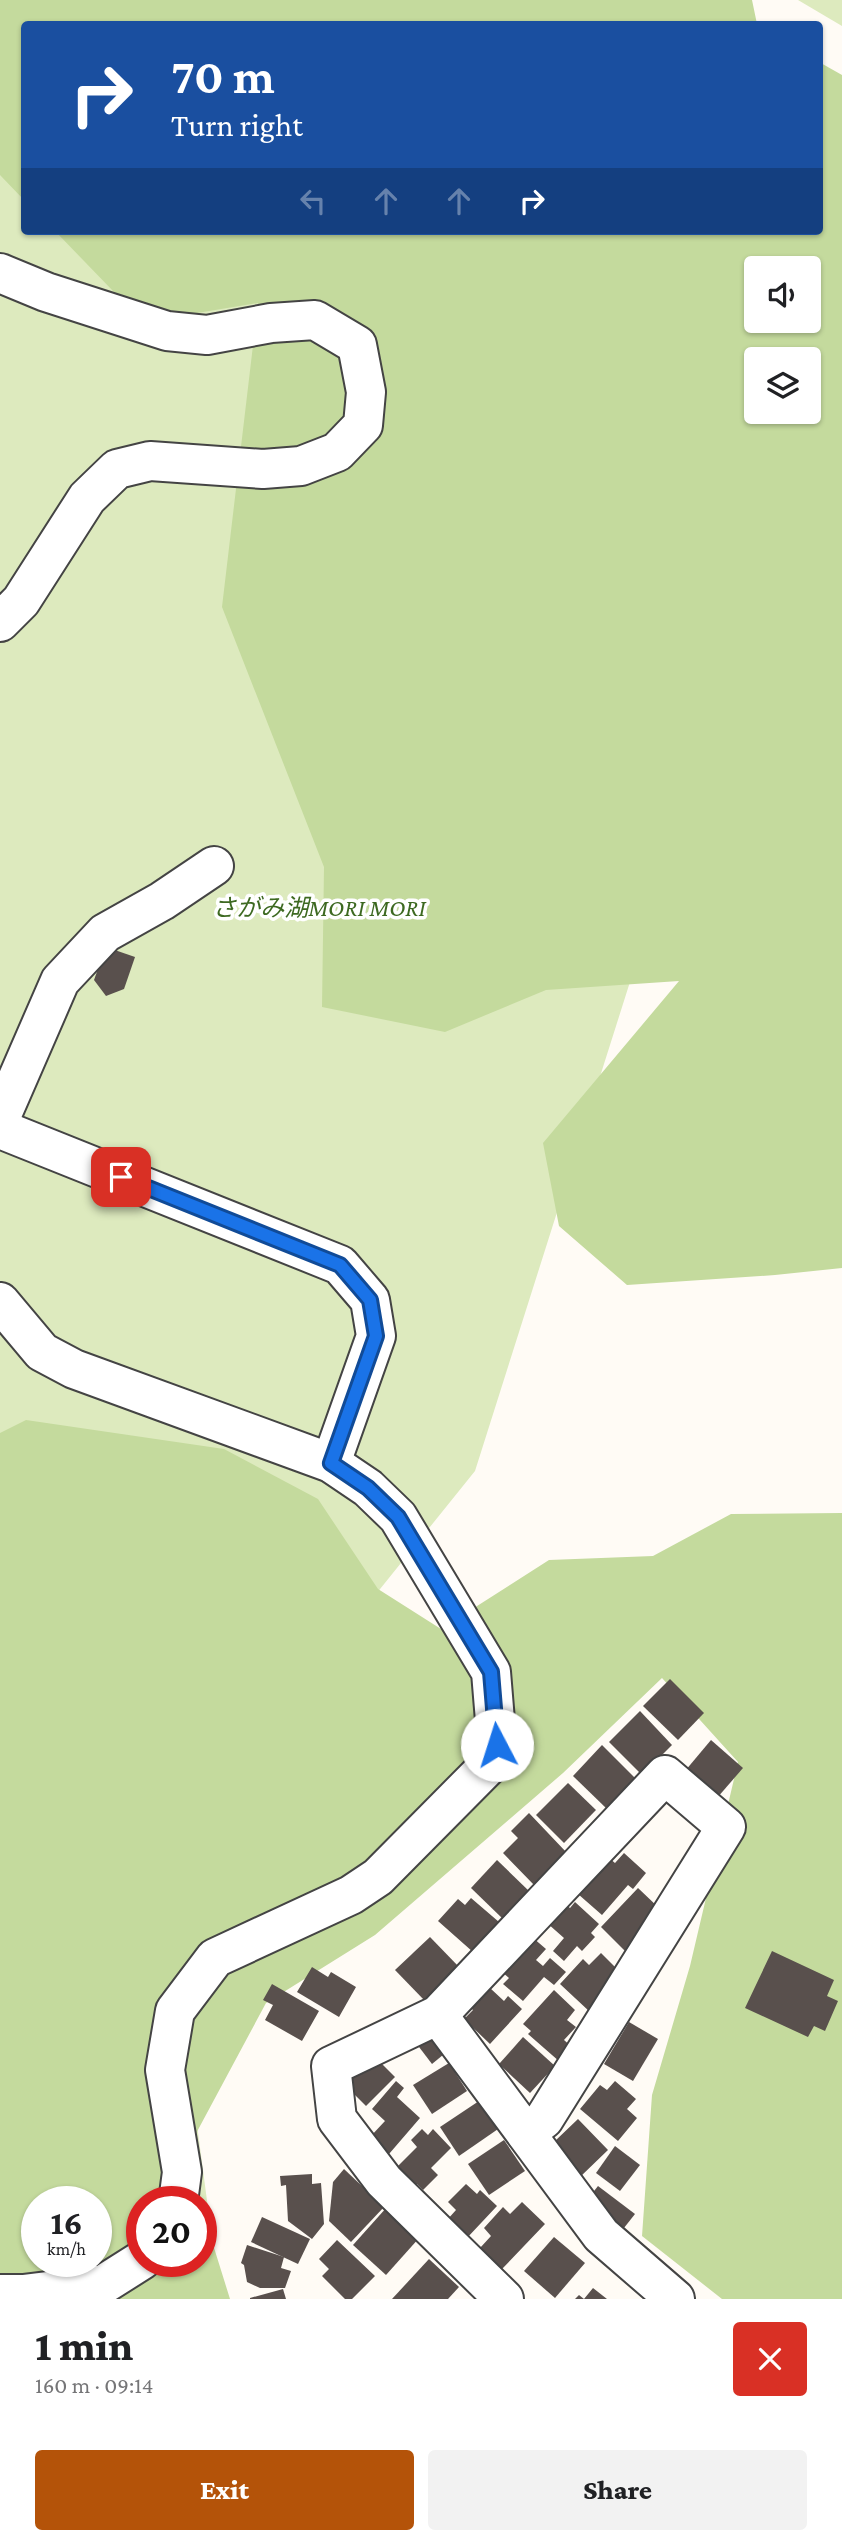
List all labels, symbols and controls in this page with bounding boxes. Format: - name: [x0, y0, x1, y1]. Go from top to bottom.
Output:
- icon: right: [56, 49, 147, 140]
- text: 70 m: [171, 49, 275, 104]
- text: Turn right: [171, 107, 303, 143]
- icon: left: [294, 182, 332, 220]
- icon: ahead: [367, 182, 405, 220]
- icon: ahead: [440, 182, 478, 220]
- icon: right: [513, 182, 551, 220]
- map controls: [744, 256, 821, 424]
- button: sound: [744, 256, 821, 333]
- button: layers: [744, 347, 821, 424]
- park label: さがみ湖MORI MORI: [212, 894, 427, 921]
- pin: [91, 1147, 151, 1207]
- icon: arrive: [102, 1158, 140, 1196]
- position arrow: [460, 1708, 534, 1782]
- speed limit sign: 20: [126, 2186, 217, 2277]
- text: 16: [50, 2203, 83, 2242]
- text: km/h: [47, 2239, 86, 2259]
- text: 1 min: [35, 2322, 133, 2369]
- button: close: [733, 2322, 807, 2396]
- text: 160 m · 09:14: [35, 2372, 154, 2398]
- button: Exit: [35, 2450, 414, 2530]
- button: Share: [428, 2450, 807, 2530]

